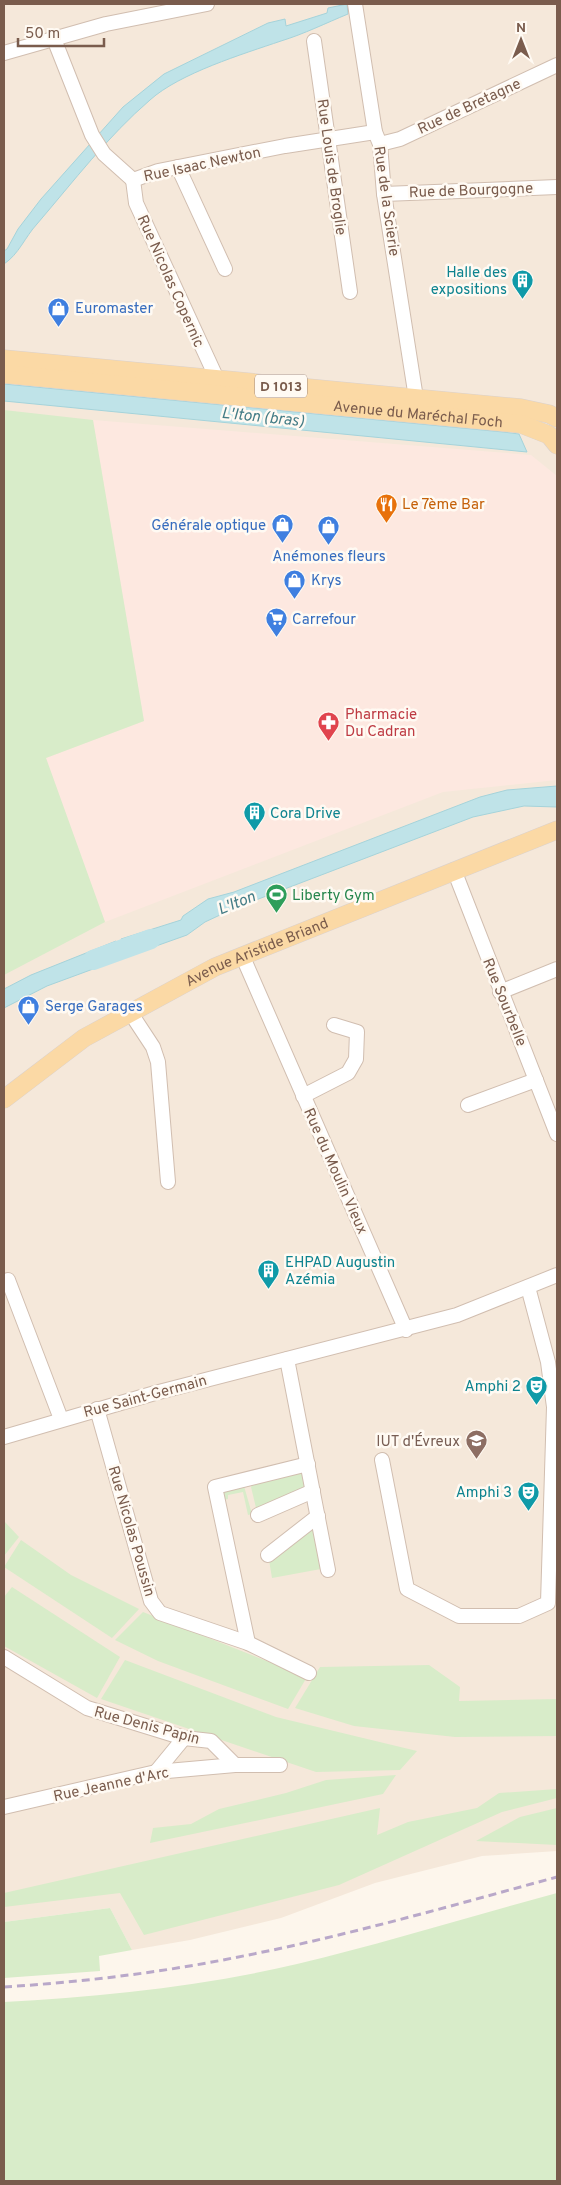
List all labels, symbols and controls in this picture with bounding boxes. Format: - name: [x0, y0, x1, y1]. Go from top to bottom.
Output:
- scale bar: [18, 15, 104, 47]
- north arrow: [496, 15, 546, 65]
- text: N: [516, 20, 526, 37]
- text: 50 m: [25, 25, 60, 44]
- street label: Rue de Bretagne: [415, 75, 524, 140]
- street label: Rue Louis de Broglie: [312, 98, 349, 237]
- street label: Rue Isaac Newton: [142, 144, 263, 187]
- street label: Rue de la Scierie: [368, 145, 403, 257]
- street label: Rue de Bourgogne: [409, 180, 534, 203]
- street label: Rue Nicolas Copernic: [132, 212, 207, 351]
- place label: Halle des expositions: [431, 264, 507, 300]
- building icon: Halle des expositions: [511, 269, 535, 300]
- shop icon: Euromaster: [47, 296, 71, 327]
- place label: Euromaster: [75, 300, 154, 319]
- road number: D 1013: [255, 374, 307, 398]
- street label: Avenue du Maréchal Foch: [332, 398, 504, 433]
- water label: L'Iton (bras): [220, 404, 306, 432]
- restaurant icon: Le 7ème Bar: [374, 492, 398, 523]
- place label: Le 7ème Bar: [402, 496, 485, 515]
- shop icon: Générale optique: [270, 513, 294, 544]
- shop icon: Anémones fleurs: [317, 515, 341, 546]
- place label: Générale optique: [151, 517, 266, 536]
- place label: Anémones fleurs: [272, 548, 386, 567]
- shop icon: Krys: [283, 568, 307, 599]
- place label: Krys: [311, 572, 342, 591]
- supermarket icon: Carrefour: [264, 607, 288, 638]
- place label: Carrefour: [292, 611, 356, 630]
- place label: Pharmacie Du Cadran: [345, 706, 417, 742]
- pharmacy icon: Pharmacie Du Cadran: [317, 711, 341, 742]
- building icon: Cora Drive: [242, 801, 266, 832]
- place label: Cora Drive: [270, 805, 341, 824]
- sports icon: Liberty Gym: [264, 883, 288, 914]
- water label: L'Iton: [215, 887, 259, 920]
- place label: Liberty Gym: [292, 887, 375, 906]
- street label: Avenue Aristide Briand: [183, 914, 332, 992]
- street label: Rue Sourbelle: [477, 956, 530, 1050]
- shop icon: Serge Garages: [17, 994, 41, 1025]
- place label: Serge Garages: [45, 998, 143, 1017]
- street label: Rue du Moulin Vieux: [298, 1106, 371, 1238]
- place label: EHPAD Augustin Azémia: [285, 1254, 395, 1290]
- building icon: EHPAD Augustin Azémia: [257, 1259, 281, 1290]
- street label: Rue Saint-Germain: [82, 1372, 209, 1423]
- theatre icon: Amphi 2: [525, 1374, 549, 1405]
- place label: Amphi 2: [464, 1378, 521, 1397]
- school or university icon: IUT d'Évreux: [464, 1429, 488, 1460]
- place label: IUT d'Évreux: [376, 1432, 460, 1452]
- street label: Rue Nicolas Poussin: [103, 1464, 158, 1599]
- theatre icon: Amphi 3: [516, 1480, 540, 1511]
- place label: Amphi 3: [456, 1484, 512, 1503]
- street label: Rue Denis Papin: [92, 1703, 202, 1750]
- street label: Rue Jeanne d'Arc: [52, 1764, 171, 1807]

